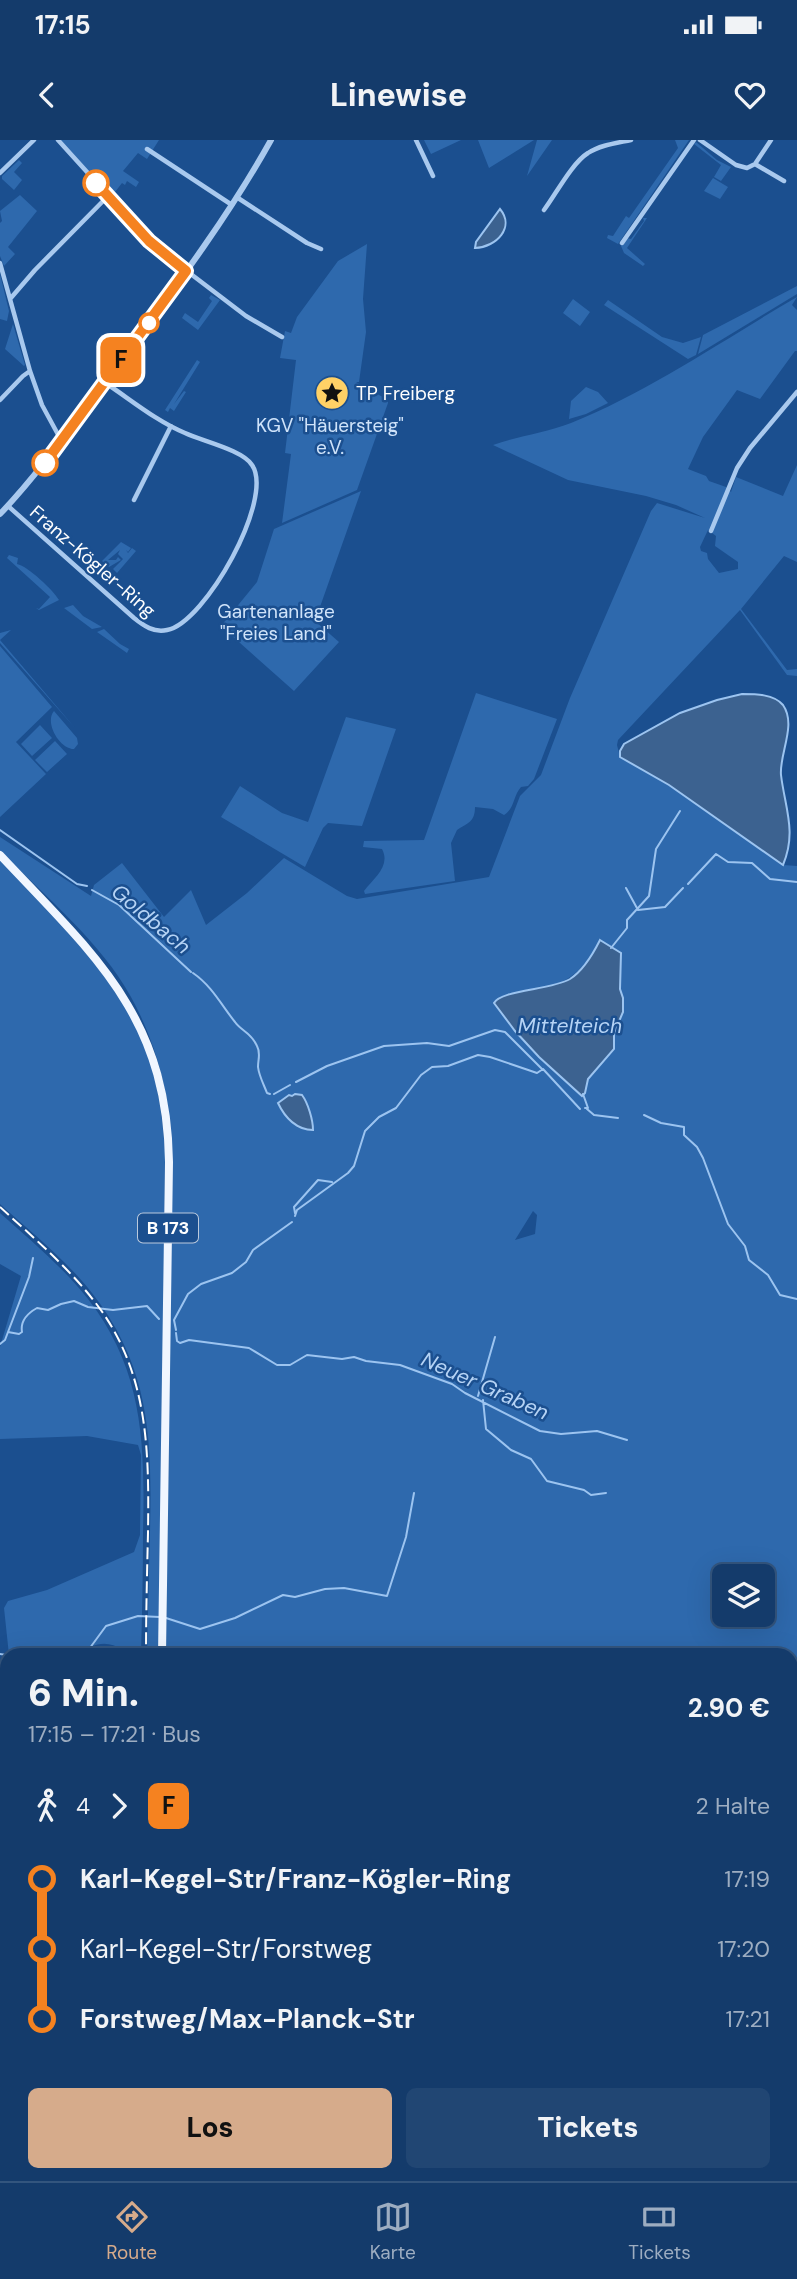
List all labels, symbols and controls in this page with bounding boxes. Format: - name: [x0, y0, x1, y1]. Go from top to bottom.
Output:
- text: 17:15: [35, 8, 91, 42]
- text: Linewise: [330, 74, 467, 116]
- icon: back: [28, 76, 66, 114]
- icon: heart: [731, 76, 769, 114]
- unlabelled marker: [83, 170, 109, 196]
- unlabelled marker: [139, 313, 159, 333]
- line badge: F: [98, 337, 144, 383]
- text: F: [114, 344, 128, 375]
- place icon: TP Freiberg: [313, 374, 351, 412]
- place label: TP Freiberg: [356, 381, 455, 406]
- park label: KGV "Häuersteig" e.V.: [256, 413, 404, 460]
- unlabelled marker: [32, 450, 58, 476]
- street label: Franz-Kögler-Ring: [24, 500, 161, 623]
- park label: Gartenanlage "Freies Land": [217, 599, 335, 646]
- water label: Goldbach: [106, 878, 196, 960]
- water label: Mittelteich: [518, 1012, 622, 1040]
- road number: B 173: [138, 1213, 198, 1242]
- water label: Neuer Graben: [417, 1345, 553, 1427]
- map controls: [712, 1564, 775, 1627]
- button: layers: [712, 1564, 775, 1627]
- text: 6 Min.: [28, 1668, 139, 1718]
- text: 2.90 €: [688, 1691, 770, 1725]
- text: 17:15 – 17:21 · Bus: [28, 1719, 201, 1749]
- icon: walk: [28, 1787, 66, 1825]
- icon: forward: [100, 1787, 138, 1825]
- text: F: [162, 1790, 175, 1821]
- text: 4: [76, 1791, 90, 1821]
- text: 2 Halte: [696, 1791, 770, 1821]
- text: Karl-Kegel-Str/Franz-Kögler-Ring: [80, 1862, 511, 1896]
- text: 17:19: [724, 1864, 770, 1894]
- text: Karl-Kegel-Str/Forstweg: [80, 1932, 372, 1966]
- text: 17:20: [717, 1934, 770, 1964]
- text: Forstweg/Max-Planck-Str: [80, 2002, 415, 2036]
- text: 17:21: [725, 2004, 770, 2034]
- button: Los: [28, 2088, 392, 2168]
- button: Tickets: [406, 2088, 770, 2168]
- tab: Route: [106, 2198, 157, 2265]
- tab: Karte: [370, 2198, 416, 2265]
- tab: Tickets: [628, 2198, 691, 2265]

